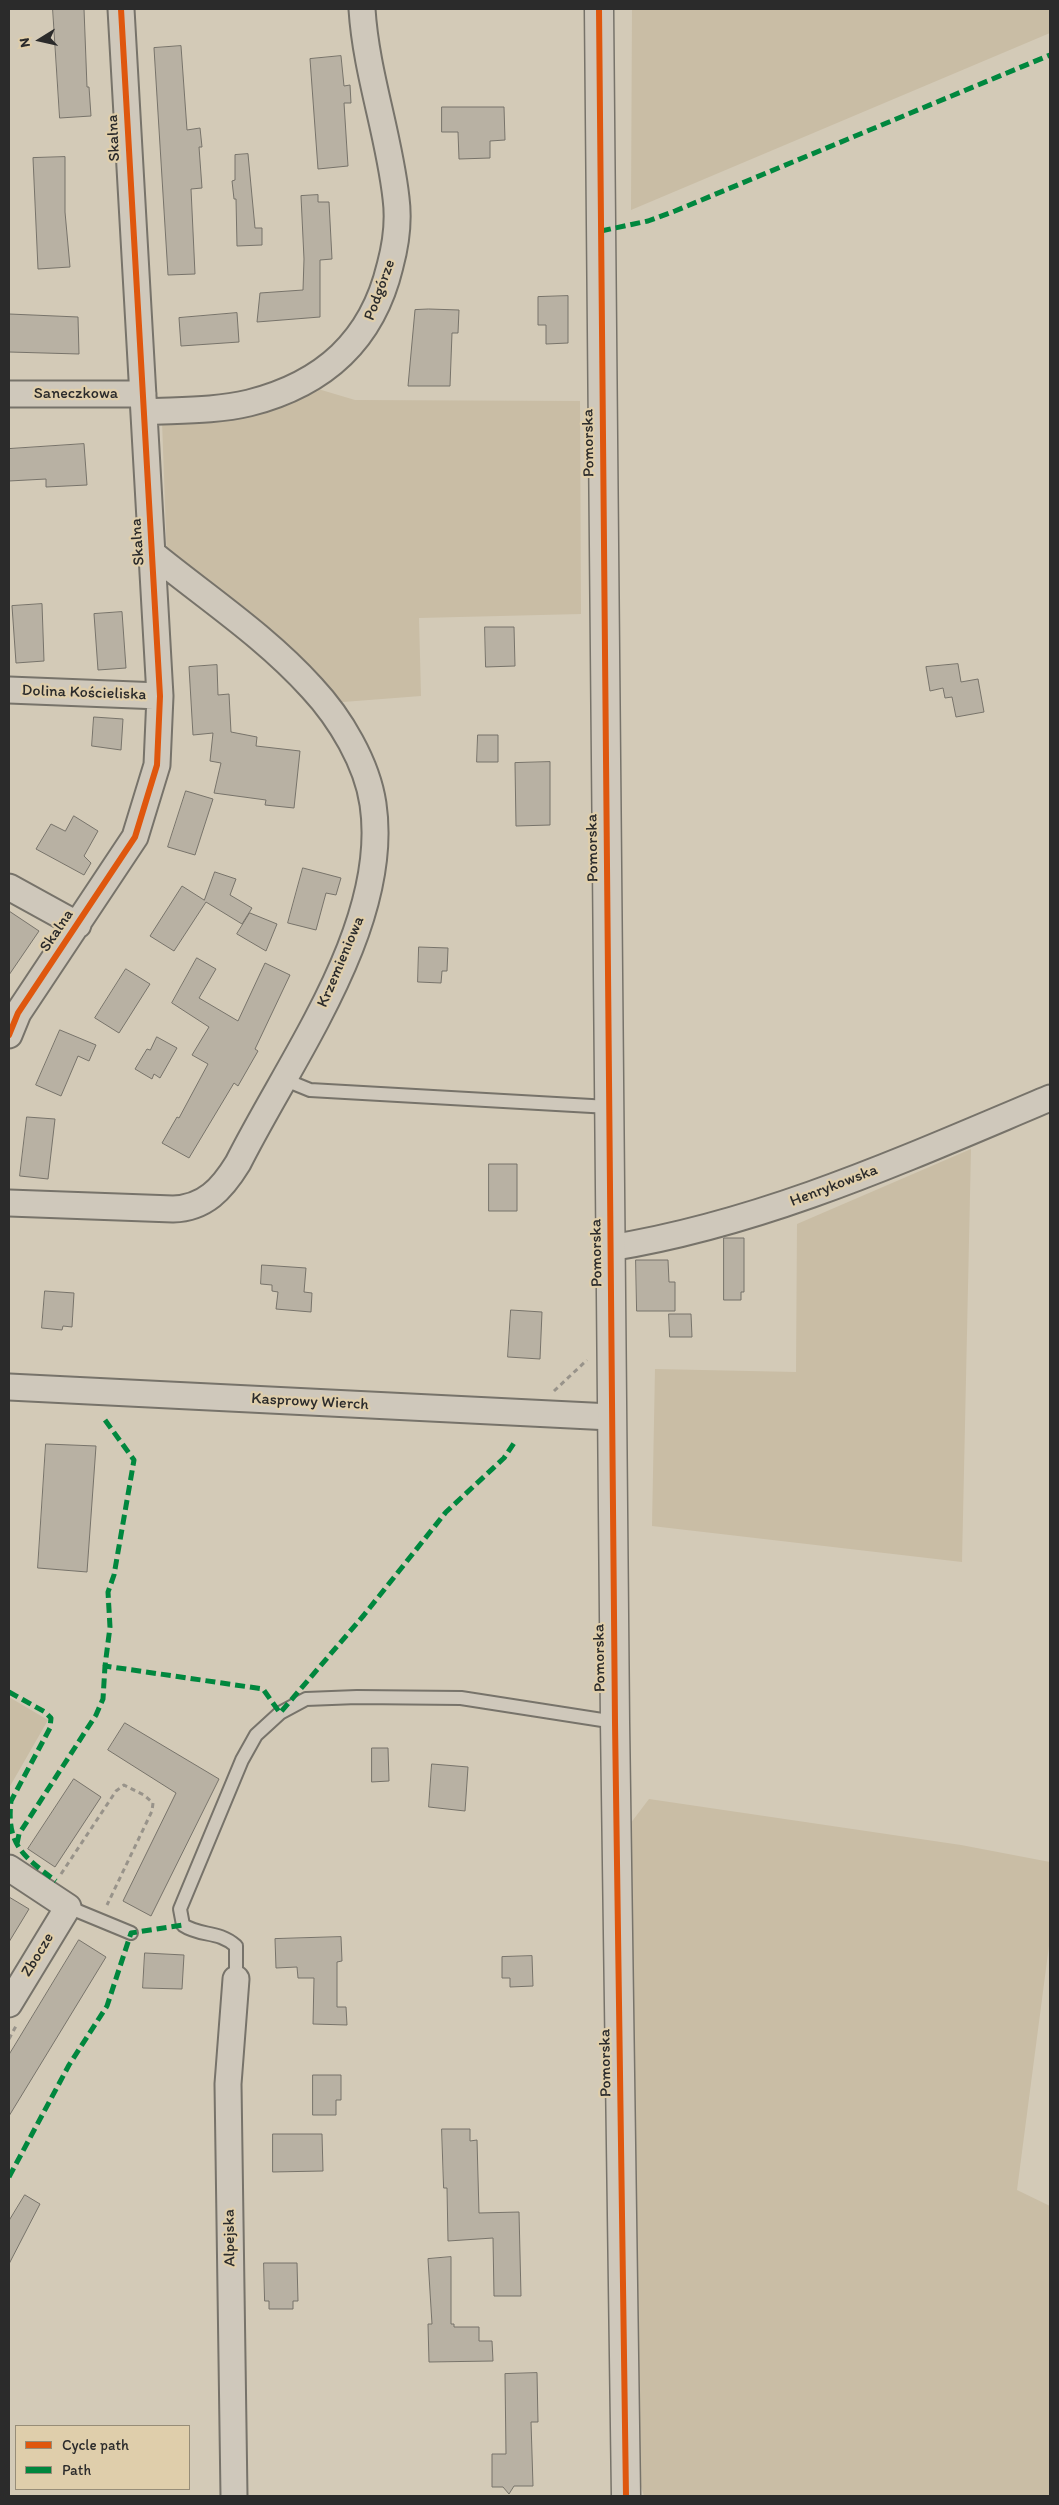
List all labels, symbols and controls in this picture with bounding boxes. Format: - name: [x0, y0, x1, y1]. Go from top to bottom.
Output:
- north arrow: [15, 15, 65, 65]
- text: N: [16, 37, 34, 49]
- street label: Skalna: [103, 114, 125, 162]
- street label: Podgórze: [360, 257, 400, 323]
- street label: Saneczkowa: [34, 384, 118, 404]
- street label: Pomorska: [579, 409, 599, 477]
- street label: Skalna: [127, 518, 149, 566]
- street label: Dolina Kościeliska: [21, 681, 147, 705]
- street label: Pomorska: [583, 814, 603, 882]
- street label: Skalna: [36, 906, 78, 956]
- street label: Krzemieniowa: [313, 914, 369, 1010]
- street label: Henrykowska: [787, 1160, 881, 1212]
- street label: Pomorska: [587, 1219, 607, 1287]
- street label: Kasprowy Wierch: [251, 1389, 369, 1415]
- street label: Pomorska: [590, 1624, 610, 1692]
- street label: Zbocze: [17, 1930, 59, 1980]
- street label: Pomorska: [596, 2029, 616, 2097]
- street label: Alpejska: [220, 2209, 240, 2267]
- legend: [15, 2425, 190, 2490]
- text: Cycle path: [62, 2436, 129, 2454]
- text: Path: [62, 2461, 91, 2479]

